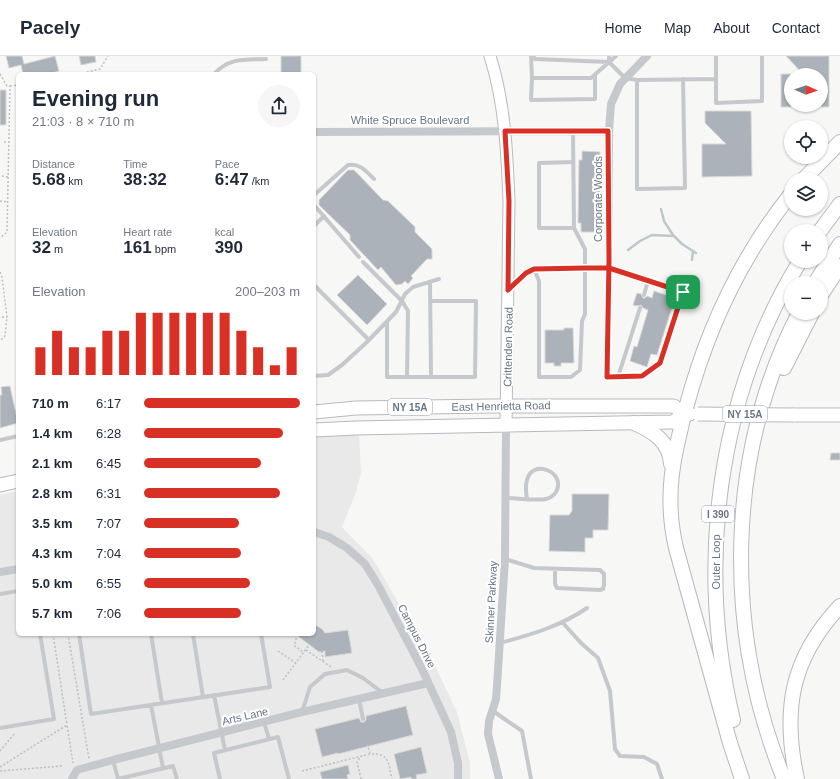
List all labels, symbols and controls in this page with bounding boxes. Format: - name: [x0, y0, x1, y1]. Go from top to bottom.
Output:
- text: Pacely: [20, 17, 80, 38]
- text: Home: [605, 20, 642, 36]
- text: Map: [664, 20, 691, 36]
- text: About: [713, 20, 750, 36]
- text: Contact: [772, 20, 820, 36]
- north arrow: [784, 68, 828, 112]
- map controls: [784, 68, 828, 320]
- button: share: [258, 85, 300, 127]
- text: Evening run: [32, 86, 159, 111]
- text: 21:03 · 8 × 710 m: [32, 114, 134, 129]
- street label: White Spruce Boulevard: [351, 114, 469, 126]
- button: locate: [784, 120, 828, 164]
- street label: Corporate Woods: [592, 156, 604, 242]
- text: Distance: [32, 158, 75, 170]
- text: Time: [123, 158, 147, 170]
- text: Pace: [215, 158, 240, 170]
- text: 5.68: [32, 170, 65, 189]
- text: 38:32: [123, 170, 167, 189]
- text: 6:47: [215, 170, 249, 189]
- button: layers: [784, 172, 828, 216]
- text: km: [65, 175, 83, 187]
- text: /km: [249, 175, 269, 187]
- button: +: [784, 224, 828, 268]
- text: Elevation: [32, 226, 77, 238]
- text: Heart rate: [123, 226, 172, 238]
- text: kcal: [215, 226, 234, 238]
- text: 32: [32, 238, 51, 257]
- text: 161: [123, 238, 152, 257]
- text: 390: [215, 238, 243, 257]
- text: m: [51, 243, 63, 255]
- text: bpm: [152, 243, 176, 255]
- pin: [666, 275, 700, 309]
- button: −: [784, 276, 828, 320]
- icon: arrive: [672, 281, 694, 303]
- text: Elevation: [32, 284, 85, 299]
- text: 200–203 m: [235, 284, 300, 299]
- street label: Crittenden Road: [501, 307, 515, 387]
- text: 710 m: [32, 396, 69, 411]
- text: 6:17: [96, 396, 121, 411]
- road number: NY 15A: [388, 399, 432, 415]
- street label: East Henrietta Road: [451, 399, 551, 413]
- road number: NY 15A: [723, 406, 767, 422]
- text: 1.4 km: [32, 426, 72, 441]
- text: 6:28: [96, 426, 121, 441]
- text: 2.1 km: [32, 456, 72, 471]
- text: 6:45: [96, 456, 121, 471]
- text: 2.8 km: [32, 486, 72, 501]
- text: 6:31: [96, 486, 121, 501]
- road number: I 390: [702, 506, 734, 522]
- text: 3.5 km: [32, 516, 72, 531]
- text: 7:07: [96, 516, 121, 531]
- street label: Outer Loop: [710, 534, 722, 590]
- text: 4.3 km: [32, 546, 72, 561]
- text: 7:04: [96, 546, 121, 561]
- street label: Skinner Parkway: [483, 560, 499, 644]
- text: 5.0 km: [32, 576, 72, 591]
- text: 6:55: [96, 576, 121, 591]
- street label: Campus Drive: [396, 602, 438, 670]
- text: 5.7 km: [32, 606, 72, 621]
- text: 7:06: [96, 606, 121, 621]
- street label: Arts Lane: [221, 705, 269, 727]

